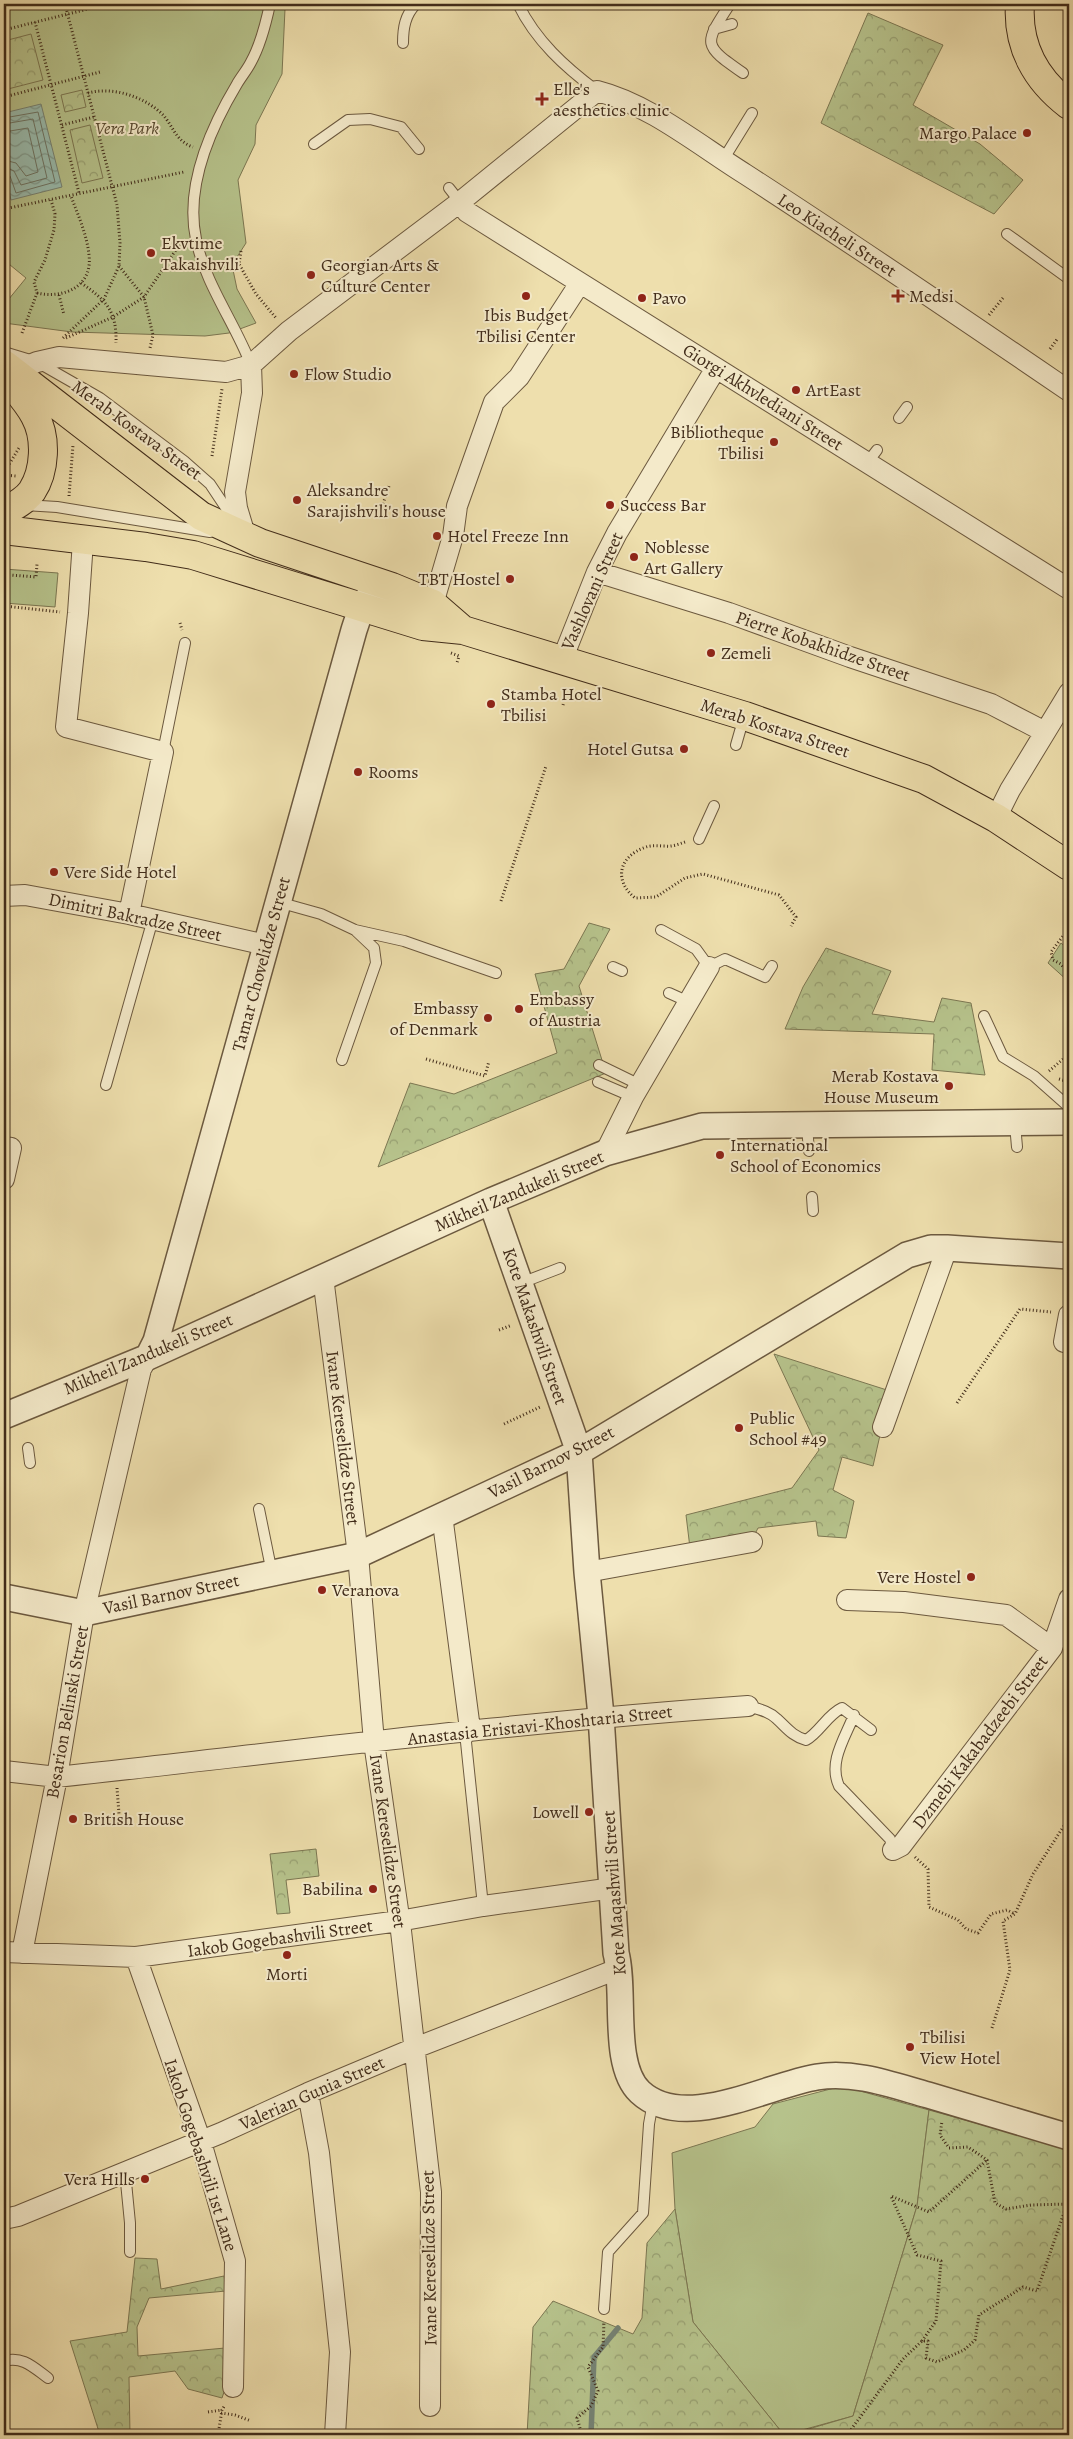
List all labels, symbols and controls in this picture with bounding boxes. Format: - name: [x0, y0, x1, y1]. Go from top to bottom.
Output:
- place label: Elle's aesthetics clinic: [553, 77, 669, 122]
- marker: Elle's aesthetics clinic: [535, 92, 549, 106]
- park label: Vera Park: [95, 116, 159, 140]
- place label: Margo Palace: [919, 121, 1017, 145]
- marker: Margo Palace: [1021, 127, 1033, 139]
- street label: Leo Kiacheli Street: [773, 188, 901, 282]
- place label: Ekvtime Takaishvili: [161, 231, 239, 276]
- marker: Ekvtime Takaishvili: [145, 247, 157, 259]
- place label: Georgian Arts & Culture Center: [321, 253, 439, 298]
- marker: Georgian Arts & Culture Center: [305, 269, 317, 281]
- place label: Medsi: [909, 284, 954, 308]
- place label: Pavo: [652, 286, 686, 310]
- marker: Medsi: [891, 289, 905, 303]
- marker: Ibis Budget Tbilisi Center: [520, 290, 532, 302]
- marker: Pavo: [636, 292, 648, 304]
- place label: Ibis Budget Tbilisi Center: [477, 303, 576, 348]
- street label: Giorgi Akhvlediani Street: [678, 338, 848, 456]
- place label: Flow Studio: [304, 362, 391, 386]
- marker: Flow Studio: [288, 368, 300, 380]
- street label: Merab Kostava Street: [67, 375, 207, 485]
- place label: ArtEast: [805, 378, 861, 402]
- marker: ArtEast: [790, 384, 802, 396]
- place label: Bibliotheque Tbilisi: [670, 420, 764, 465]
- marker: Bibliotheque Tbilisi: [768, 436, 780, 448]
- place label: Aleksandre Sarajishvili's house: [306, 478, 446, 523]
- place label: Success Bar: [620, 493, 706, 517]
- marker: Aleksandre Sarajishvili's house: [291, 494, 303, 506]
- marker: Success Bar: [604, 499, 616, 511]
- place label: Hotel Freeze Inn: [447, 524, 569, 548]
- street label: Vashlovani Street: [555, 528, 629, 655]
- marker: Hotel Freeze Inn: [431, 530, 443, 542]
- place label: Noblesse Art Gallery: [643, 535, 724, 580]
- marker: Noblesse Art Gallery: [628, 551, 640, 563]
- place label: TBT Hostel: [419, 567, 501, 591]
- marker: TBT Hostel: [504, 573, 516, 585]
- street label: Pierre Kobakhidze Street: [733, 605, 913, 687]
- place label: Zemeli: [721, 641, 771, 665]
- marker: Zemeli: [705, 647, 717, 659]
- place label: Stamba Hotel Tbilisi: [501, 682, 602, 727]
- street label: Merab Kostava Street: [697, 693, 853, 763]
- marker: Stamba Hotel Tbilisi: [485, 698, 497, 710]
- place label: Hotel Gutsa: [587, 737, 675, 761]
- marker: Hotel Gutsa: [678, 743, 690, 755]
- place label: Rooms: [368, 760, 419, 784]
- marker: Rooms: [352, 766, 364, 778]
- place label: Vere Side Hotel: [63, 860, 177, 884]
- marker: Vere Side Hotel: [48, 866, 60, 878]
- street label: Tamar Chovelidze Street: [226, 874, 296, 1054]
- street label: Dimitri Bakradze Street: [46, 887, 224, 947]
- place label: Embassy of Austria: [529, 987, 602, 1032]
- place label: Embassy of Denmark: [390, 996, 479, 1041]
- marker: Embassy of Austria: [513, 1003, 525, 1015]
- marker: Embassy of Denmark: [482, 1012, 494, 1024]
- place label: Merab Kostava House Museum: [824, 1064, 940, 1109]
- marker: Merab Kostava House Museum: [943, 1080, 955, 1092]
- place label: International School of Economics: [730, 1133, 881, 1178]
- street label: Mikheil Zandukeli Street: [431, 1144, 607, 1238]
- marker: International School of Economics: [714, 1149, 726, 1161]
- street label: Kote Makashvili Street: [497, 1244, 573, 1408]
- street label: Mikheil Zandukeli Street: [60, 1307, 236, 1401]
- street label: Ivane Kereselidze Street: [320, 1349, 366, 1527]
- place label: Public School #49: [749, 1406, 827, 1451]
- street label: Vasil Barnov Street: [483, 1420, 618, 1505]
- marker: Public School #49: [733, 1422, 745, 1434]
- place label: Vere Hostel: [876, 1565, 962, 1589]
- street label: Vasil Barnov Street: [100, 1568, 241, 1620]
- marker: Vere Hostel: [965, 1571, 977, 1583]
- place label: Veranova: [331, 1578, 400, 1602]
- marker: Veranova: [316, 1584, 328, 1596]
- street label: Besarion Belinski Street: [40, 1623, 94, 1801]
- street label: Dzmebi Kakabadzeebi Street: [907, 1650, 1053, 1834]
- street label: Anastasia Eristavi-Khoshtaria Street: [405, 1699, 674, 1751]
- street label: Ivane Kereselidze Street: [364, 1752, 412, 1930]
- place label: Lowell: [532, 1800, 580, 1824]
- marker: Lowell: [583, 1806, 595, 1818]
- place label: British House: [83, 1807, 184, 1831]
- street label: Kote Maqashvili Street: [596, 1810, 632, 1976]
- marker: British House: [67, 1813, 79, 1825]
- place label: Babilina: [302, 1877, 364, 1901]
- marker: Babilina: [367, 1883, 379, 1895]
- street label: Iakob Gogebashvili Street: [186, 1913, 374, 1963]
- marker: Morti: [281, 1949, 293, 1961]
- place label: Morti: [266, 1962, 308, 1986]
- place label: Tbilisi View Hotel: [919, 2025, 1001, 2070]
- marker: Tbilisi View Hotel: [904, 2041, 916, 2053]
- street label: Valerian Gunia Street: [235, 2050, 389, 2136]
- street label: Iakob Gogebashvili 1st Lane: [159, 2056, 243, 2254]
- place label: Vera Hills: [63, 2167, 135, 2191]
- street label: Ivane Kereselidze Street: [415, 2170, 443, 2346]
- marker: Vera Hills: [139, 2173, 151, 2185]

